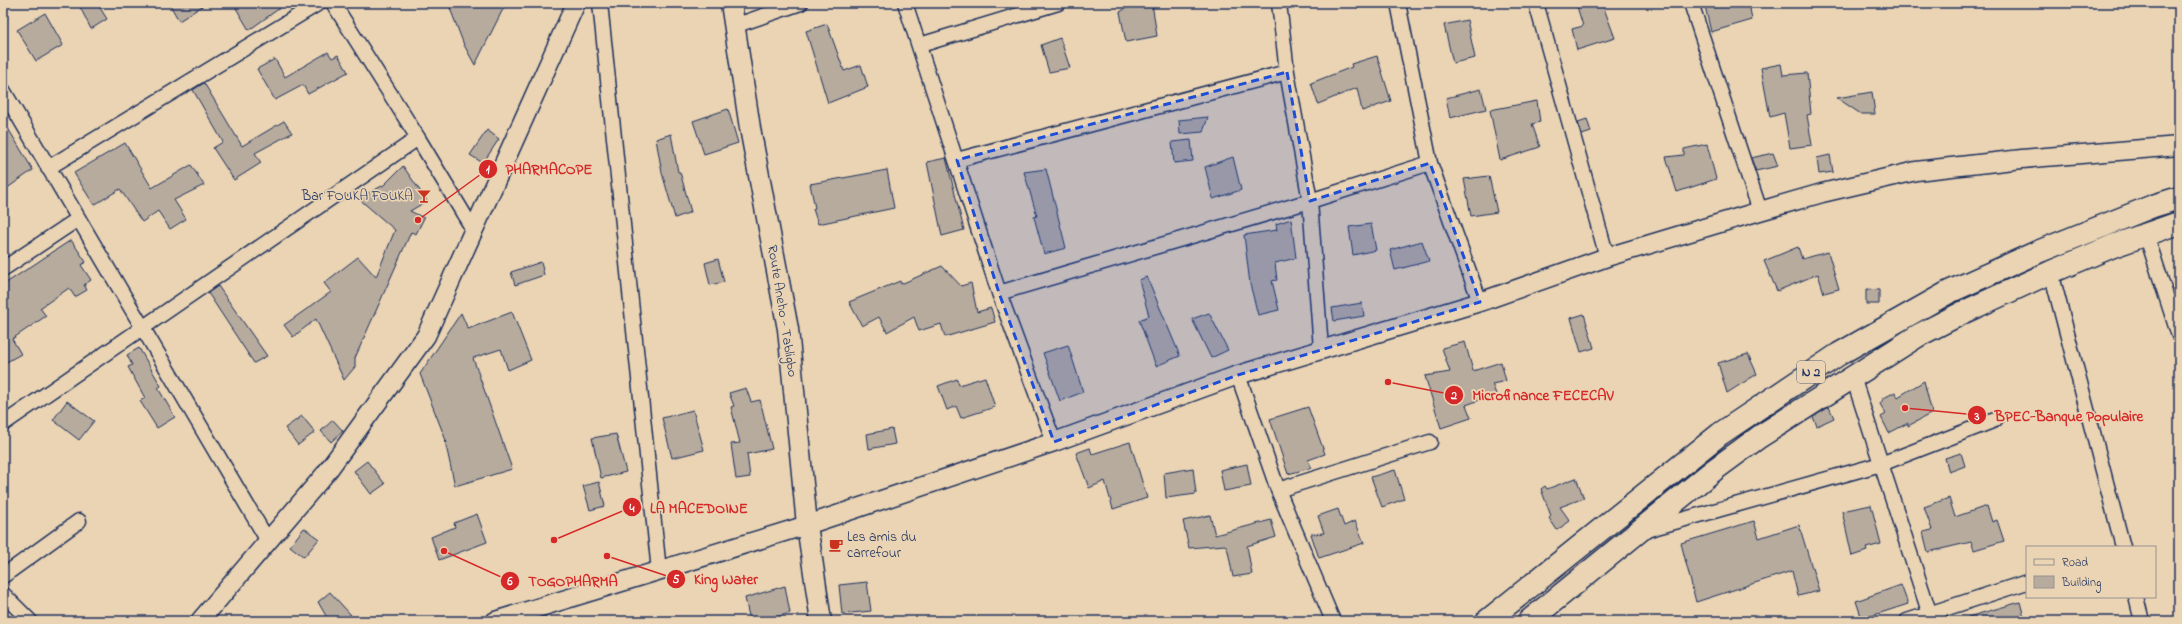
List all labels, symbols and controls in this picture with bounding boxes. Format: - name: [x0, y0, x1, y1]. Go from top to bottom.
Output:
- callout: PHARMACOPE: [478, 155, 601, 182]
- text: PHARMACOPE: [506, 159, 592, 181]
- text: 1: [486, 161, 490, 179]
- place label: Bar FOUKA FOUKA: [301, 186, 413, 207]
- bar icon: Bar FOUKA FOUKA: [416, 188, 432, 204]
- street label: Route Aneho - Tabligbo: [760, 244, 803, 379]
- road number: N 2: [1797, 361, 1825, 383]
- callout: Microfinance FECECAV: [1444, 382, 1621, 409]
- text: Microfinance FECECAV: [1472, 385, 1615, 407]
- text: 2: [1450, 387, 1457, 405]
- callout: BPEC-Banque Populaire: [1967, 402, 2151, 429]
- text: BPEC-Banque Populaire: [1994, 406, 2145, 428]
- text: 3: [1974, 408, 1980, 426]
- callout: LA MACEDOINE: [622, 494, 756, 521]
- text: LA MACEDOINE: [650, 498, 748, 520]
- text: 4: [629, 500, 635, 518]
- place label: Les amis du carrefour: [847, 527, 917, 564]
- cafe icon: Les amis du carrefour: [828, 537, 844, 553]
- legend: [2026, 546, 2156, 598]
- text: Road: [2062, 554, 2088, 572]
- callout: King Water: [666, 565, 766, 592]
- callout: TOGOPHARMA: [500, 567, 626, 594]
- text: King Water: [694, 569, 758, 593]
- text: TOGOPHARMA: [528, 571, 618, 593]
- text: 5: [673, 571, 680, 589]
- text: 6: [506, 573, 513, 591]
- text: Building: [2061, 574, 2101, 593]

